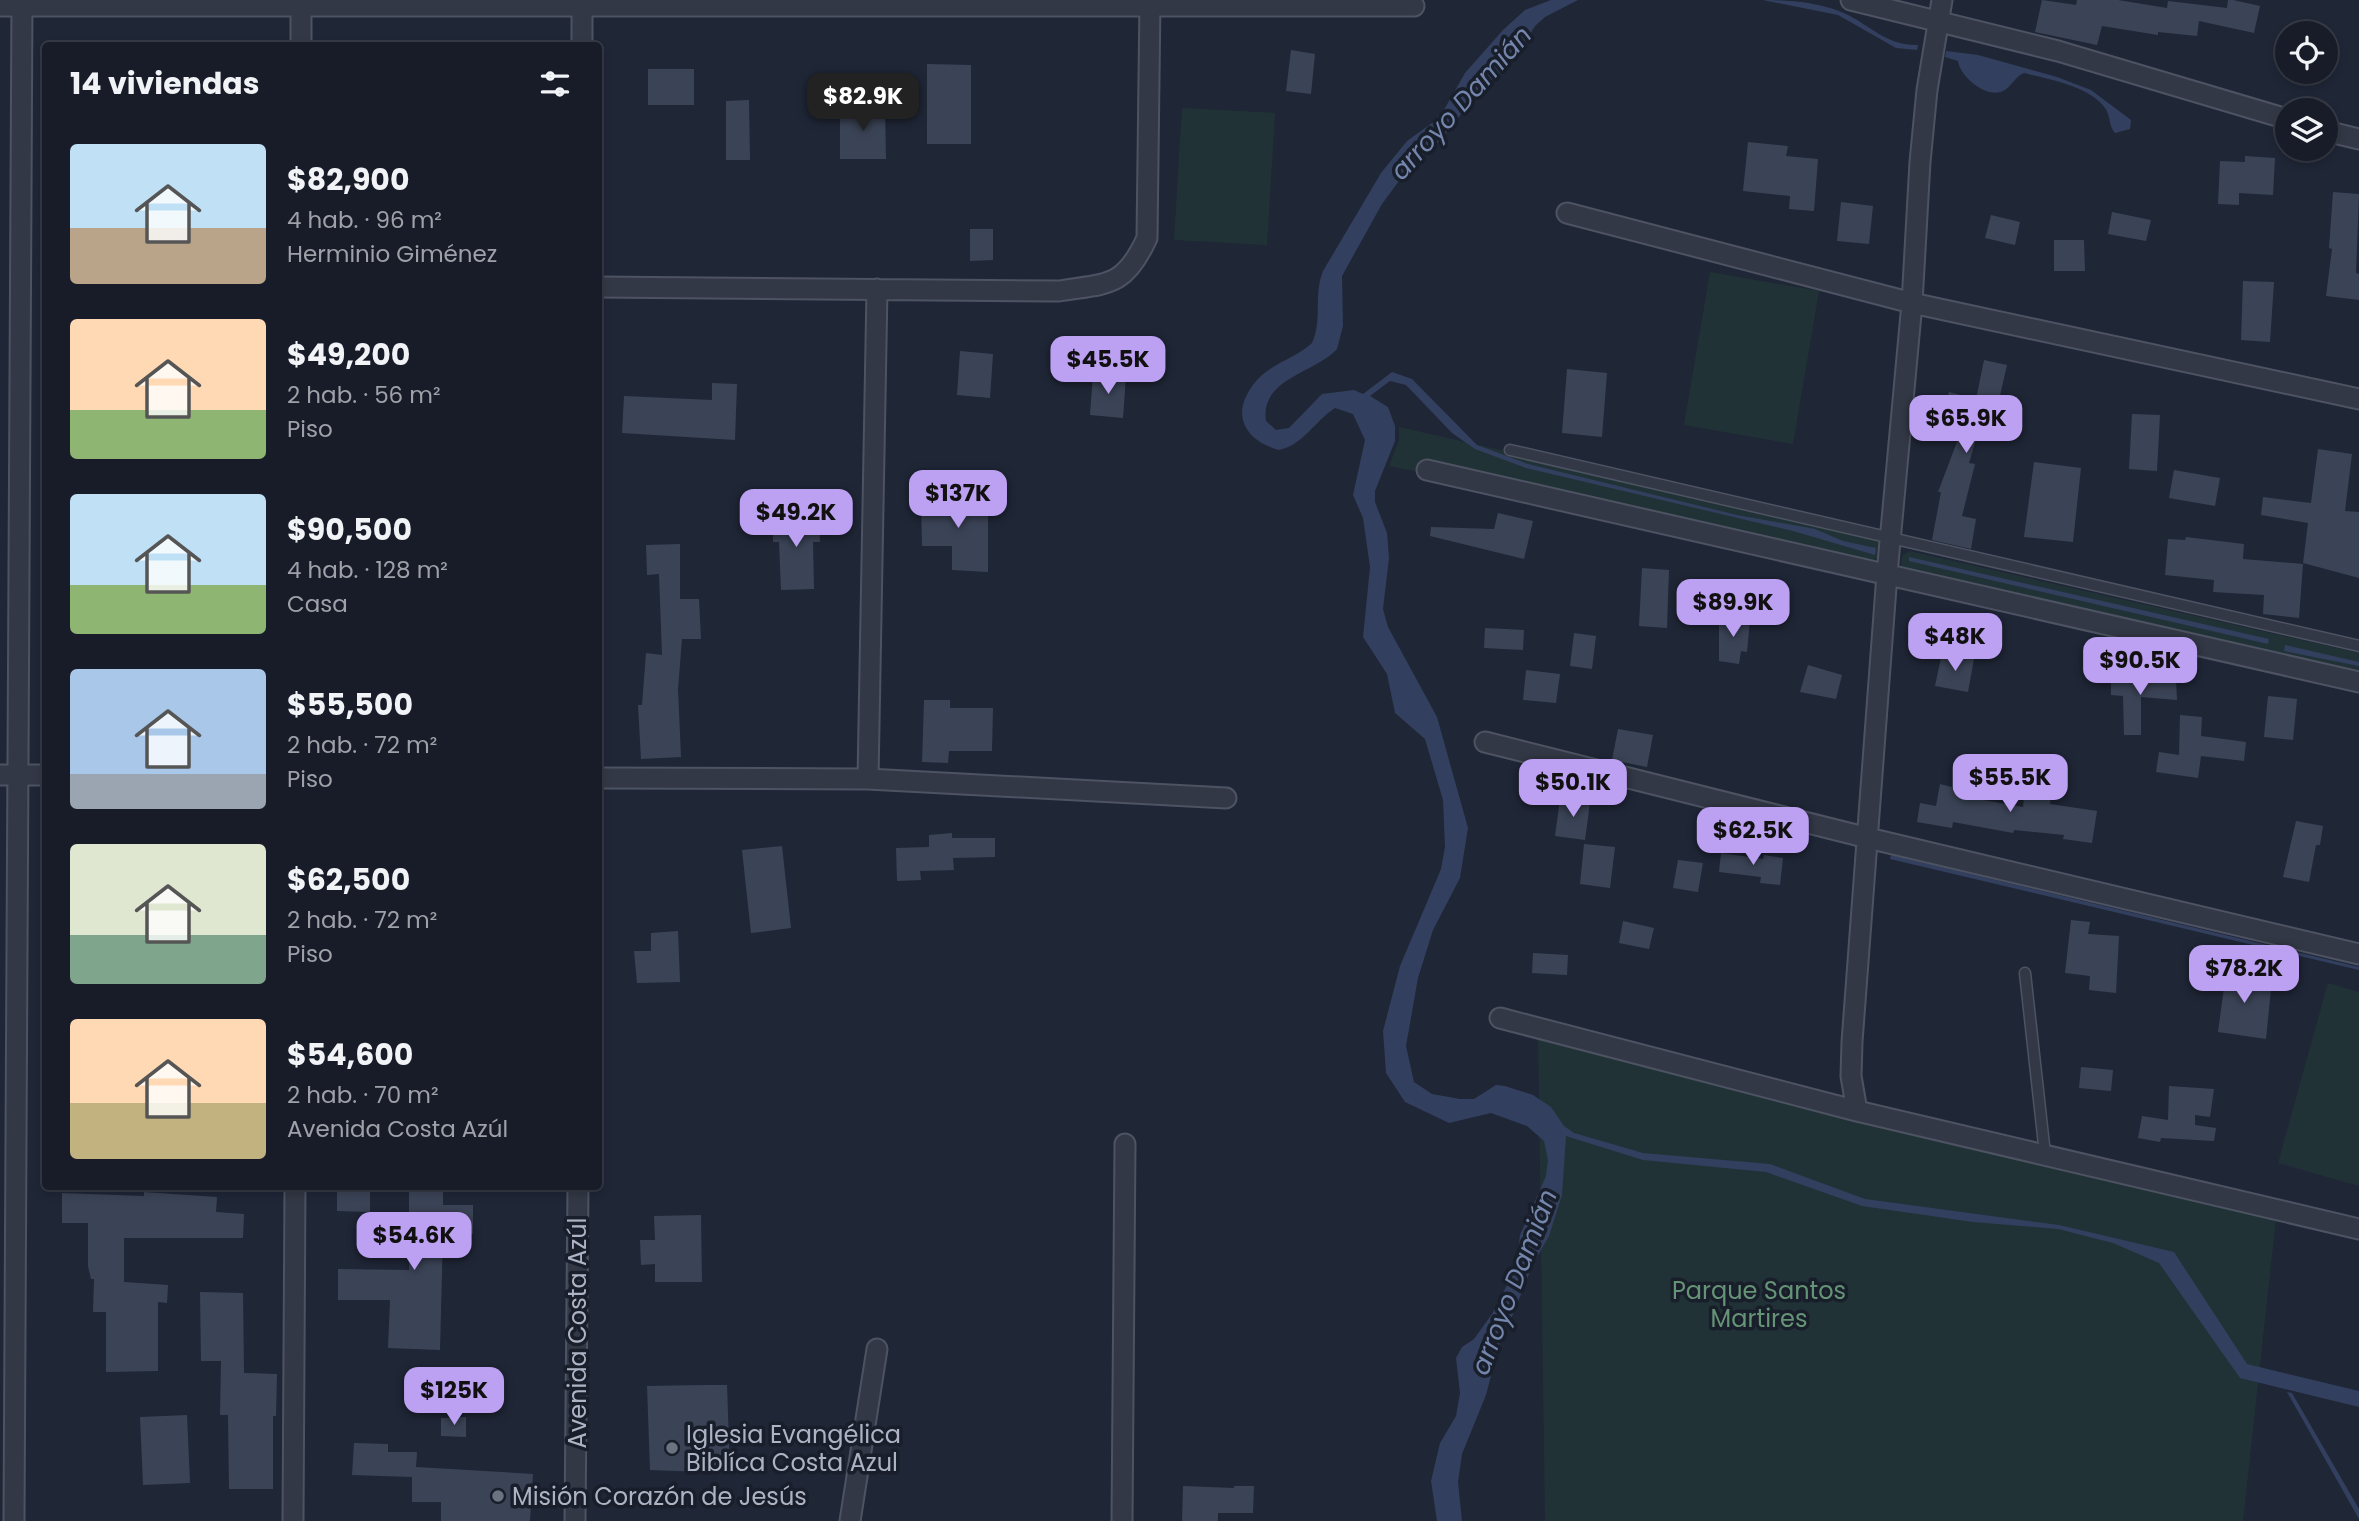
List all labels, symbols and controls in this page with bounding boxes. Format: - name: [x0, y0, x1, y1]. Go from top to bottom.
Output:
- water label: arroyo Damián: [1382, 18, 1540, 188]
- map controls: [2275, 21, 2338, 161]
- button: locate: [2275, 21, 2338, 84]
- text: 14 viviendas: [70, 62, 259, 105]
- icon: filters: [536, 65, 574, 103]
- pin: $82.9K: [806, 74, 920, 133]
- text: $82.9K: [823, 80, 903, 112]
- button: layers: [2275, 98, 2338, 161]
- text: $82,900: [287, 158, 410, 201]
- icon: home: [126, 172, 210, 256]
- text: 4 hab. · 96 m²: [287, 204, 442, 236]
- text: Herminio Giménez: [287, 238, 497, 270]
- text: $49,200: [287, 333, 410, 376]
- pin: $45.5K: [1051, 336, 1165, 396]
- text: $45.5K: [1066, 343, 1150, 375]
- icon: home: [126, 347, 210, 431]
- text: 2 hab. · 56 m²: [287, 379, 441, 411]
- pin: $65.9K: [1909, 396, 2023, 455]
- text: $65.9K: [1925, 402, 2007, 434]
- text: Piso: [287, 413, 333, 445]
- pin: $137K: [909, 470, 1007, 530]
- text: $137K: [925, 477, 991, 509]
- pin: $49.2K: [739, 490, 853, 549]
- text: $49.2K: [756, 496, 836, 528]
- text: $90,500: [287, 508, 412, 551]
- icon: home: [126, 522, 210, 606]
- text: 4 hab. · 128 m²: [287, 554, 448, 586]
- pin: $89.9K: [1676, 580, 1790, 639]
- text: $89.9K: [1693, 586, 1773, 618]
- text: Casa: [287, 588, 348, 620]
- pin: $48K: [1914, 614, 1996, 673]
- text: $48K: [1924, 620, 1986, 652]
- pin: $90.5K: [2083, 638, 2197, 697]
- text: $90.5K: [2099, 644, 2181, 676]
- text: $55,500: [287, 683, 413, 726]
- icon: home: [126, 697, 210, 781]
- text: 2 hab. · 72 m²: [287, 729, 437, 761]
- pin: $55.5K: [1953, 754, 2067, 814]
- pin: $50.1K: [1516, 760, 1630, 819]
- text: $55.5K: [1969, 761, 2051, 793]
- text: Piso: [287, 763, 333, 795]
- text: $50.1K: [1535, 766, 1611, 798]
- pin: $62.5K: [1696, 808, 1810, 867]
- text: $62.5K: [1713, 814, 1793, 846]
- text: $62,500: [287, 858, 410, 901]
- icon: home: [126, 872, 210, 956]
- text: 2 hab. · 72 m²: [287, 904, 437, 936]
- text: Piso: [287, 938, 333, 970]
- pin: $78.2K: [2187, 946, 2301, 1005]
- text: $78.2K: [2205, 952, 2283, 984]
- text: $54,600: [287, 1033, 413, 1076]
- icon: home: [126, 1047, 210, 1131]
- text: 2 hab. · 70 m²: [287, 1079, 439, 1111]
- text: Avenida Costa Azúl: [287, 1113, 508, 1145]
- water label: arroyo Damián: [1462, 1184, 1566, 1380]
- pin: $54.6K: [357, 1212, 471, 1272]
- street label: Avenida Costa Azúl: [561, 1218, 594, 1448]
- text: $54.6K: [373, 1219, 455, 1251]
- park label: Parque Santos Martires: [1672, 1274, 1846, 1335]
- pin: $125K: [405, 1368, 503, 1427]
- text: $125K: [420, 1374, 488, 1406]
- place label: Iglesia Evangélica Biblíca Costa Azul: [686, 1418, 901, 1479]
- marker: Iglesia Evangélica Biblíca Costa Azul: [664, 1440, 680, 1456]
- place label: Misión Corazón de Jesús: [512, 1480, 807, 1513]
- marker: Misión Corazón de Jesús: [490, 1488, 506, 1504]

